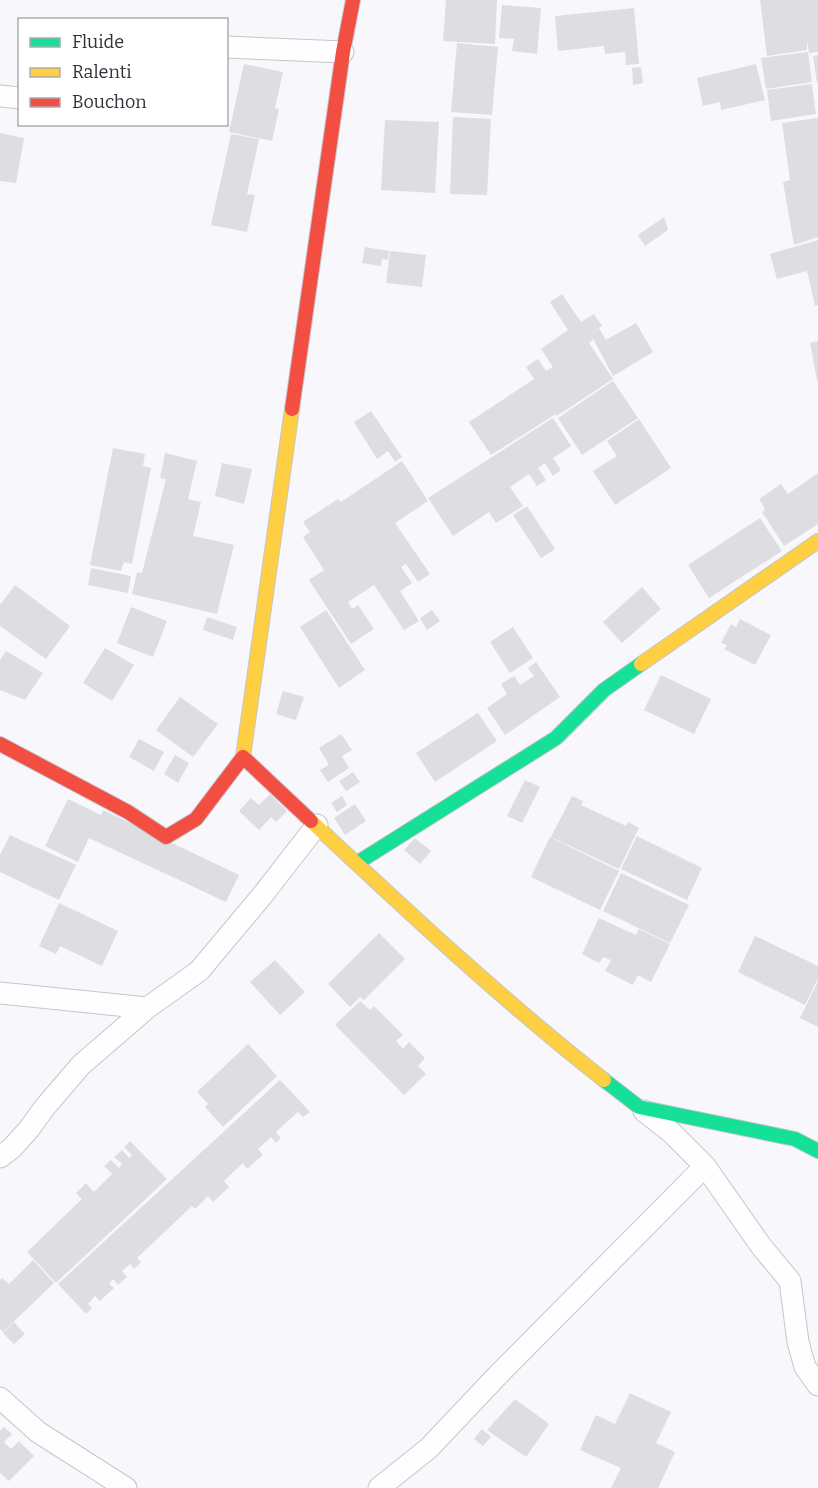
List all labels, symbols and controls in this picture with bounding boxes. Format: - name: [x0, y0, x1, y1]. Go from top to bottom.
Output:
- legend: [18, 18, 228, 126]
- text: Fluide: [72, 31, 124, 53]
- text: Ralenti: [72, 61, 132, 83]
- text: Bouchon: [72, 91, 147, 113]

